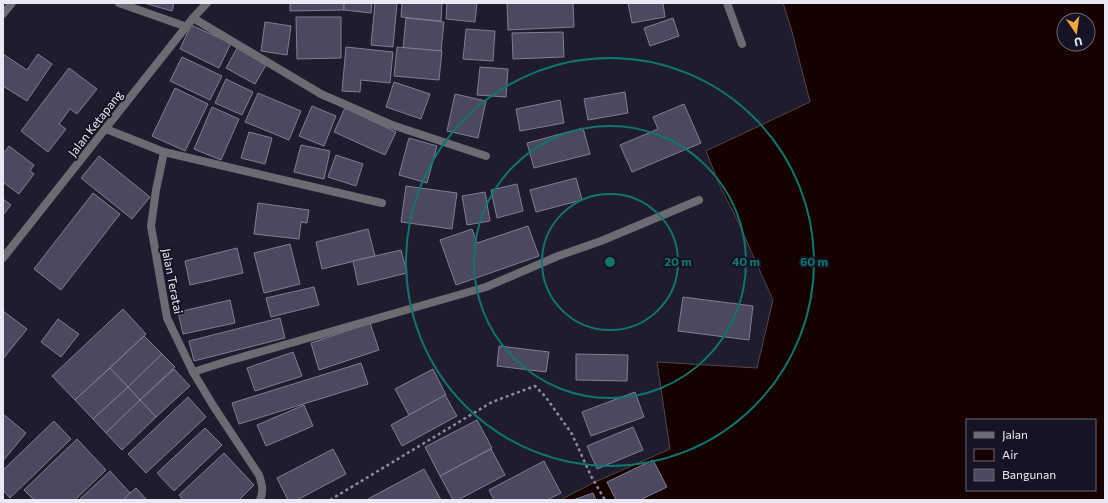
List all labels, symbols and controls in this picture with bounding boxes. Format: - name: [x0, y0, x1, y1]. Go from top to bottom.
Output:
- north arrow: [1056, 12, 1096, 52]
- text: U: [1073, 35, 1084, 49]
- street label: Jalan Ketapang: [65, 87, 126, 159]
- street label: Jalan Teratai: [159, 247, 186, 315]
- text: 20 m: [664, 254, 692, 268]
- text: 40 m: [732, 254, 760, 268]
- text: 60 m: [800, 254, 828, 268]
- centre of rings: [603, 255, 617, 269]
- legend: [966, 419, 1096, 491]
- text: Jalan: [1002, 427, 1028, 442]
- text: Air: [1002, 447, 1018, 461]
- text: Bangunan: [1002, 467, 1056, 481]

